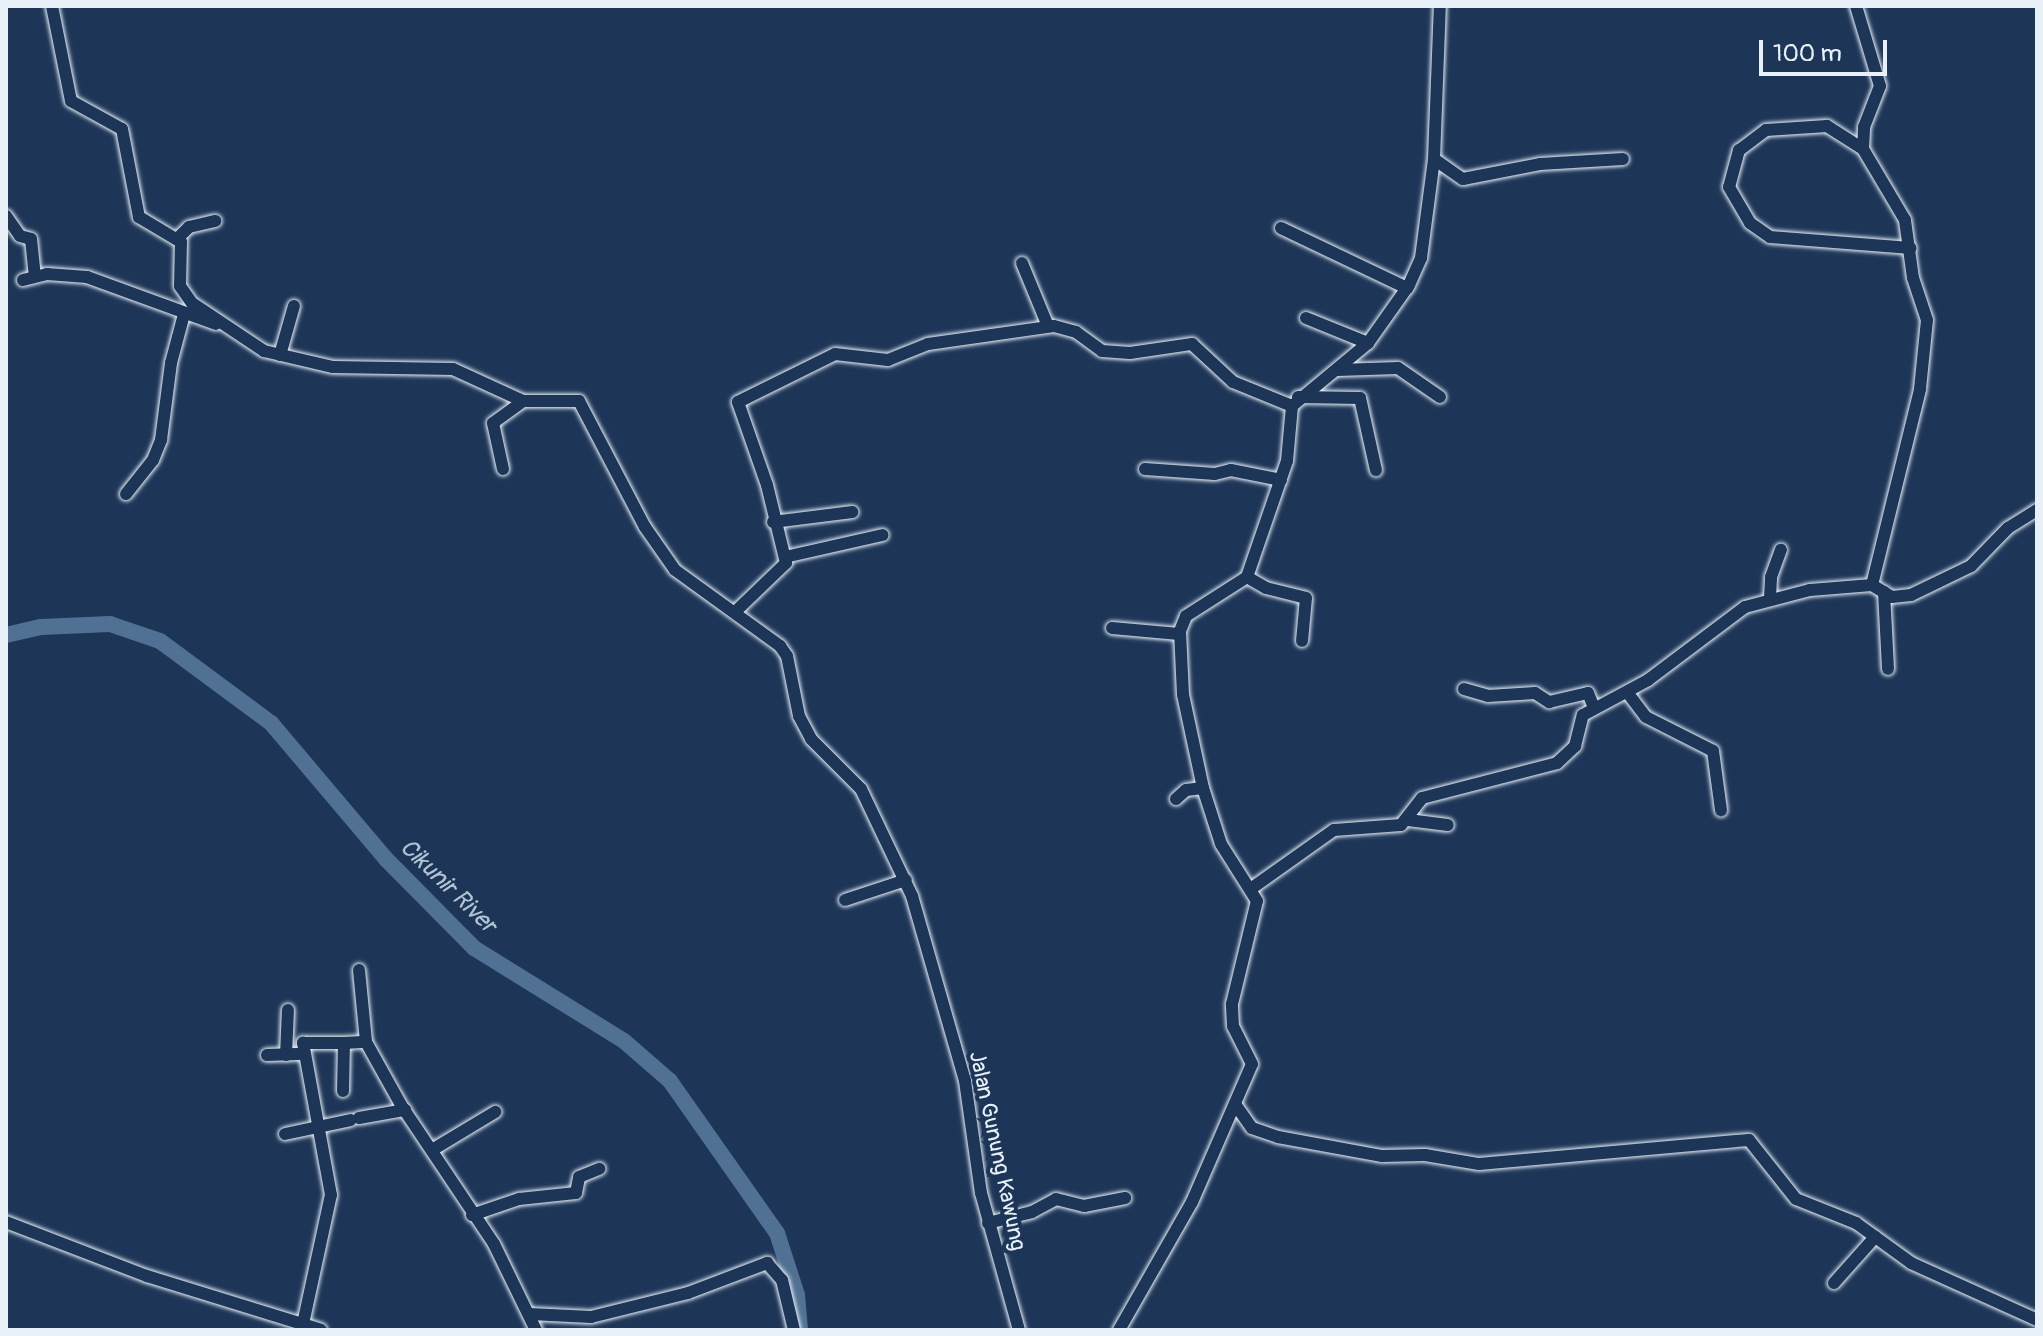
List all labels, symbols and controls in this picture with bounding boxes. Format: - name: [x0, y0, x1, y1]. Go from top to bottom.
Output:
- scale bar: [1763, 24, 1891, 74]
- text: 100 m: [1773, 39, 1842, 68]
- water label: Cikunir River: [394, 833, 502, 939]
- street label: Jalan Gunung Kawung: [963, 1049, 1031, 1253]

